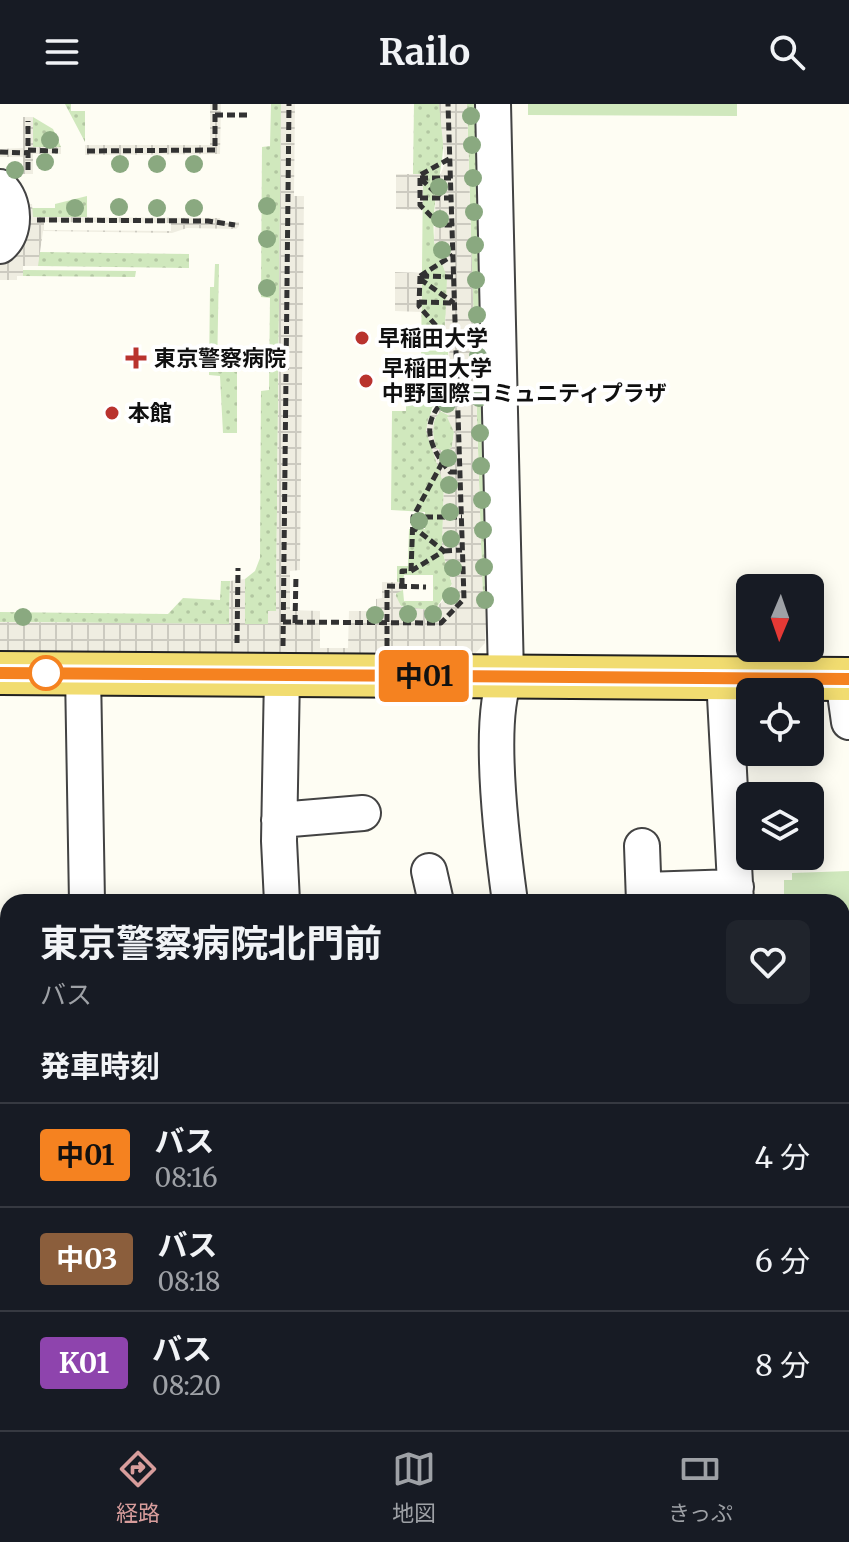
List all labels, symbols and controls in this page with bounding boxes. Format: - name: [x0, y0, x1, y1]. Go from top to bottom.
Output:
- icon: menu: [40, 30, 84, 74]
- text: Railo: [379, 30, 470, 75]
- icon: search: [765, 30, 809, 74]
- place label: 早稲田大学: [378, 324, 488, 352]
- marker: 早稲田大学: [353, 329, 371, 347]
- place label: 東京警察病院: [154, 344, 286, 372]
- marker: 東京警察病院: [125, 347, 147, 369]
- place label: 早稲田大学 中野国際コミュニティプラザ: [382, 354, 667, 407]
- marker: 早稲田大学 中野国際コミュニティプラザ: [357, 372, 375, 390]
- place label: 本館: [128, 399, 172, 427]
- marker: 本館: [103, 404, 121, 422]
- north arrow: [736, 574, 824, 662]
- map controls: [736, 574, 824, 870]
- line badge: 中01: [378, 650, 470, 702]
- unlabelled marker: [29, 656, 63, 690]
- text: 中01: [395, 658, 453, 694]
- button: locate: [736, 678, 824, 766]
- button: layers: [736, 782, 824, 870]
- text: 東京警察病院北門前: [40, 920, 382, 967]
- button: heart: [726, 920, 810, 1004]
- text: バス: [40, 978, 92, 1011]
- text: 発車時刻: [40, 1047, 160, 1085]
- text: バス: [154, 1122, 214, 1160]
- text: 中01: [56, 1137, 114, 1173]
- text: 4 分: [754, 1138, 810, 1176]
- text: 08:16: [154, 1161, 218, 1194]
- text: バス: [157, 1226, 217, 1264]
- text: 中03: [56, 1241, 117, 1277]
- text: 6 分: [755, 1242, 810, 1280]
- text: 08:18: [157, 1265, 221, 1298]
- text: バス: [152, 1330, 212, 1368]
- text: K01: [59, 1345, 109, 1381]
- text: 8 分: [755, 1346, 810, 1384]
- text: 08:20: [152, 1369, 221, 1402]
- tab: 経路: [116, 1447, 160, 1527]
- tab: 地図: [392, 1447, 436, 1527]
- tab: きっぷ: [668, 1447, 733, 1527]

